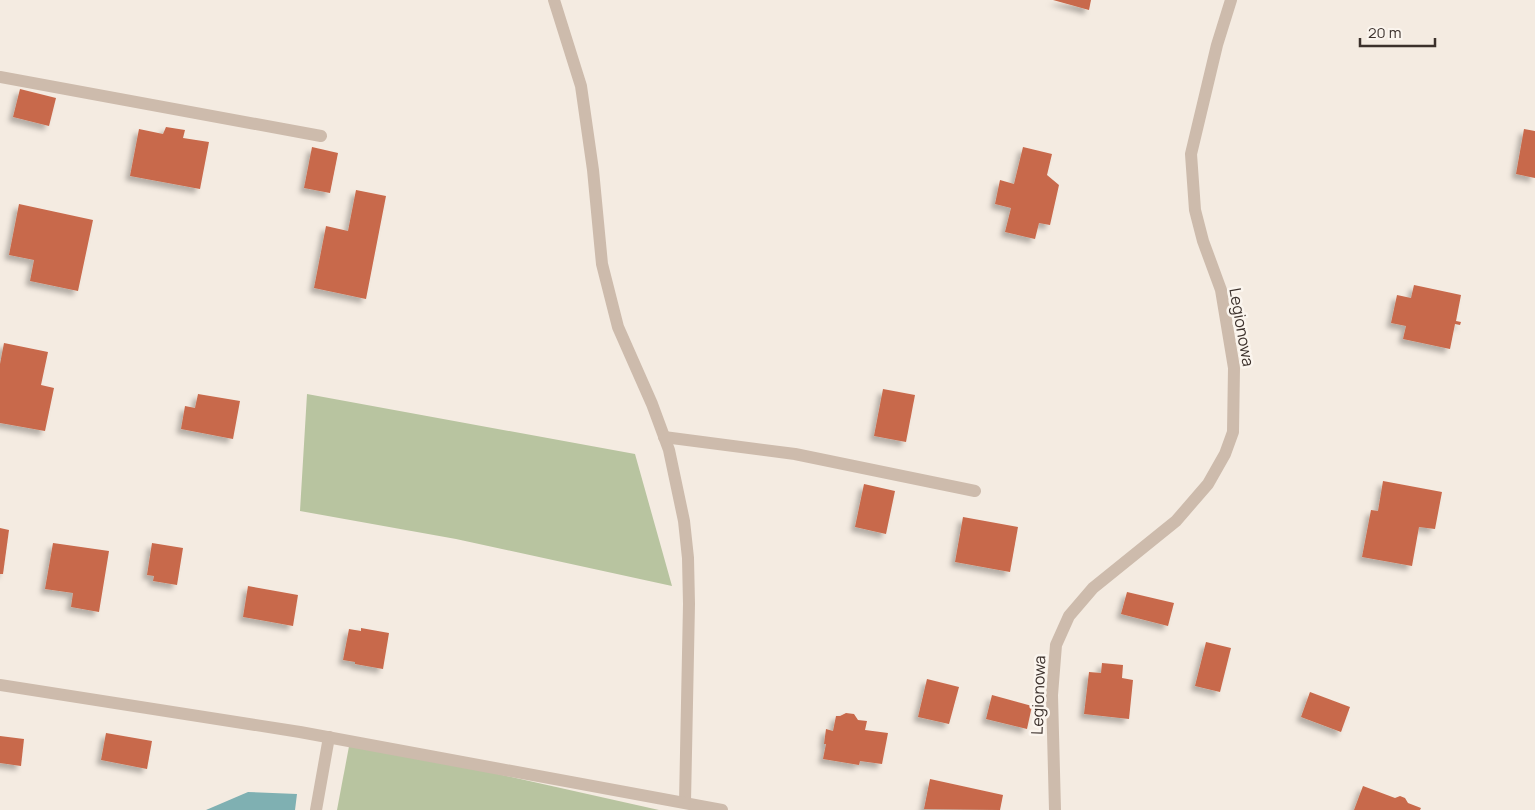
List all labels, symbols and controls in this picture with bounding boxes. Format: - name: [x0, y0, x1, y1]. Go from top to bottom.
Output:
- scale bar: [1360, 15, 1435, 47]
- text: 20 m: [1368, 22, 1401, 43]
- street label: Legionowa: [1224, 286, 1260, 368]
- street label: Legionowa: [1026, 655, 1050, 735]

